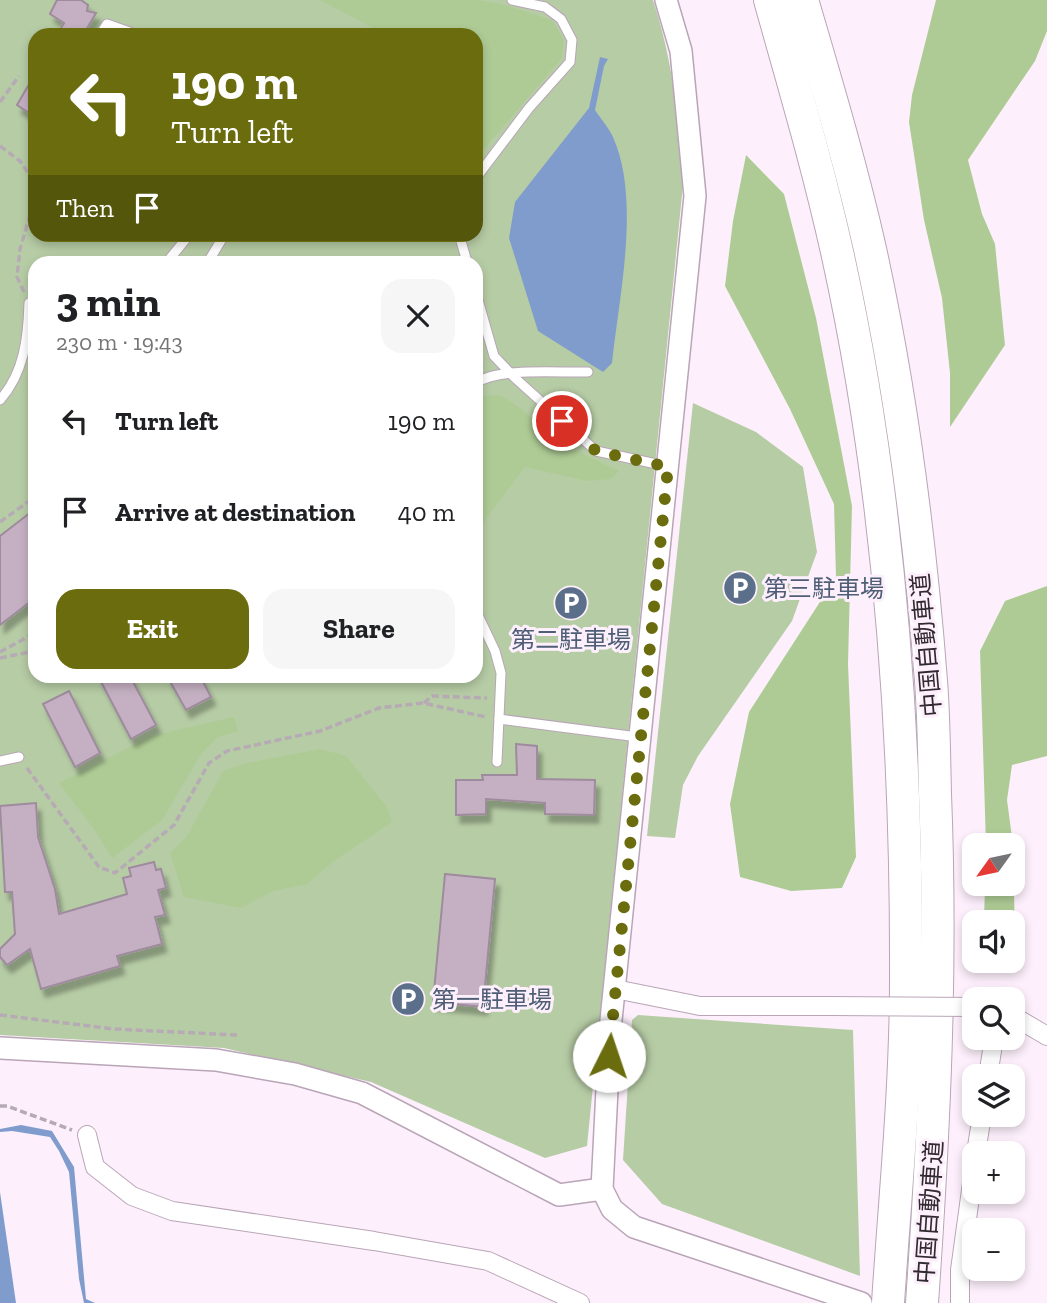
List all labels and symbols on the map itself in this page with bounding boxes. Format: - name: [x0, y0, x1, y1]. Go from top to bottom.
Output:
- pin: [532, 391, 592, 451]
- parking icon: 第三駐車場: [721, 569, 759, 607]
- street label: 中国自動車道: [905, 572, 947, 718]
- place label: 第三駐車場: [764, 574, 884, 603]
- parking icon: 第二駐車場: [552, 584, 590, 622]
- place label: 第二駐車場: [511, 625, 631, 654]
- north arrow: [962, 833, 1026, 896]
- parking icon: 第一駐車場: [389, 980, 427, 1018]
- place label: 第一駐車場: [432, 985, 552, 1014]
- position arrow: [572, 1019, 646, 1093]
- street label: 中国自動車道: [910, 1139, 948, 1285]

